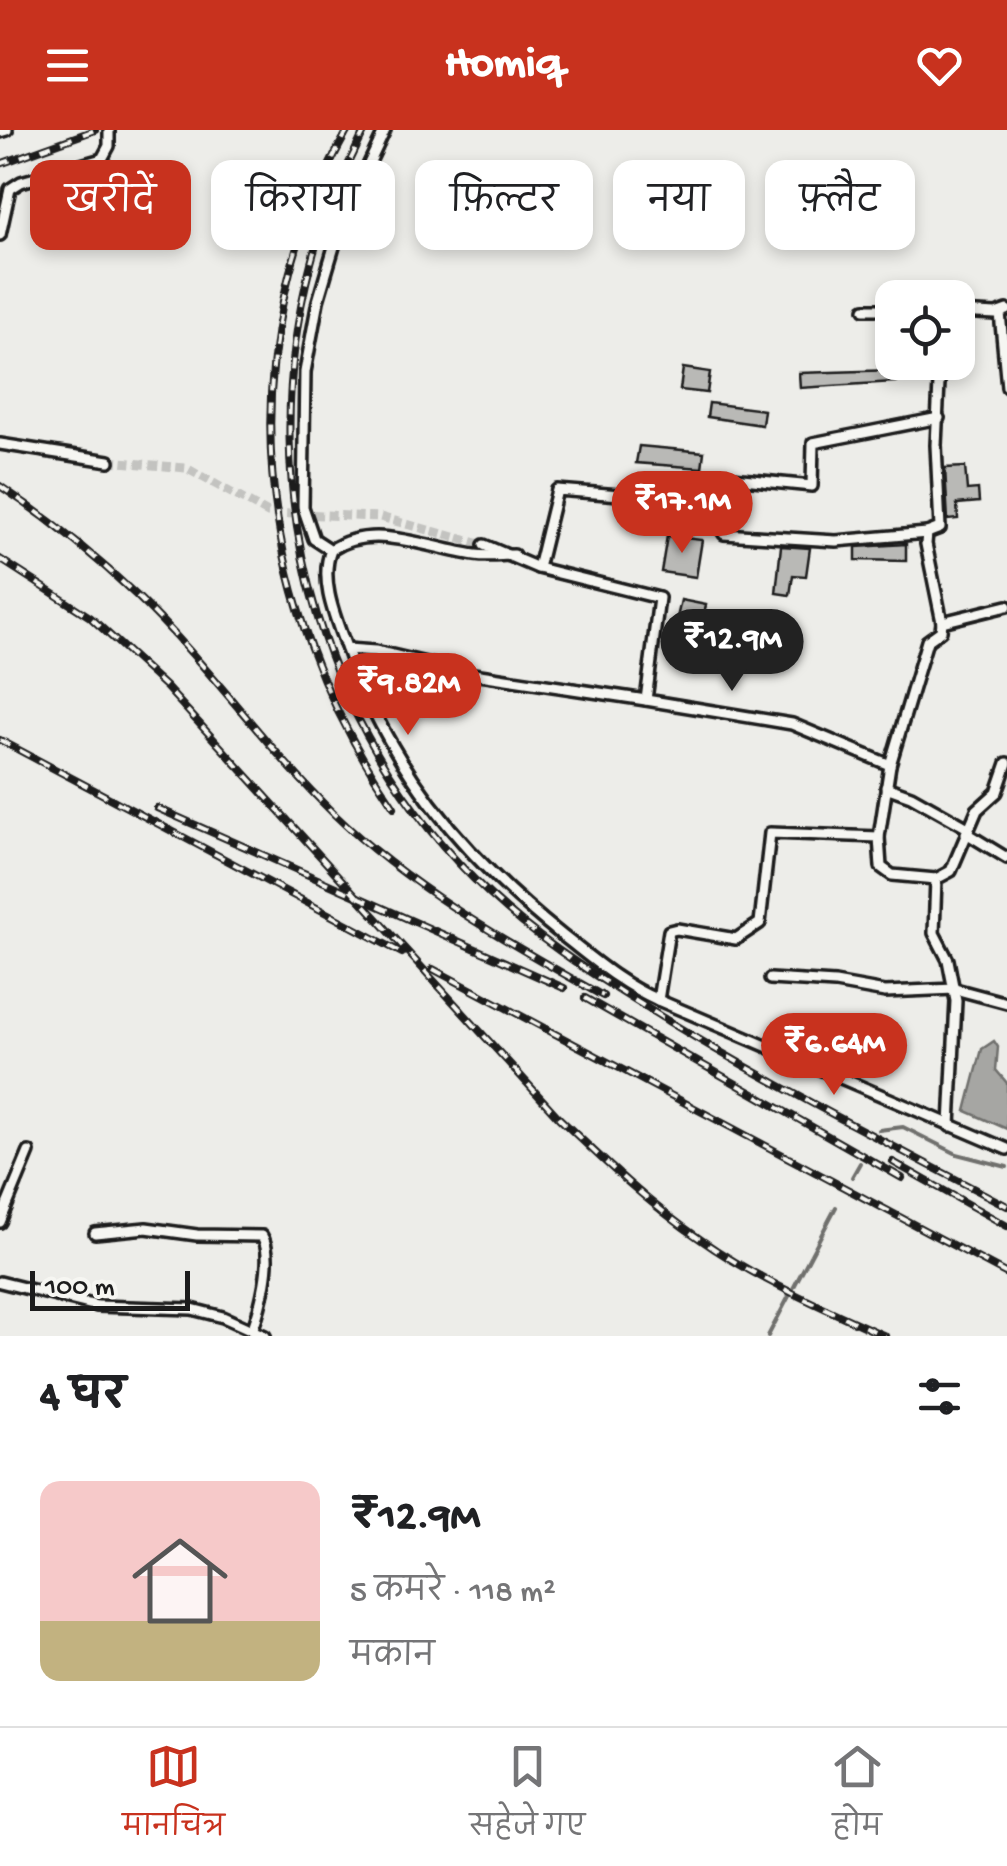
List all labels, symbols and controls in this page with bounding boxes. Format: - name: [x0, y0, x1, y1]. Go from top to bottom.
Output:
- icon: menu: [40, 38, 95, 93]
- icon: heart: [912, 38, 967, 93]
- text: Homiq: [445, 39, 562, 92]
- chip: खरीदें: [30, 160, 191, 250]
- chip: किराया: [211, 160, 395, 250]
- chip: फ़िल्टर: [415, 160, 593, 250]
- chip: नया: [613, 160, 745, 250]
- chip: फ़्लैट: [765, 160, 915, 250]
- map controls: [875, 280, 975, 380]
- button: locate: [875, 280, 975, 380]
- pin: ₹17.1M: [601, 471, 763, 556]
- text: ₹17.1M: [634, 484, 730, 522]
- pin: ₹12.9M: [651, 609, 813, 694]
- text: ₹12.9M: [683, 622, 781, 660]
- pin: ₹9.82M: [327, 653, 489, 738]
- text: ₹9.82M: [356, 666, 460, 704]
- pin: ₹6.64M: [753, 1013, 915, 1098]
- text: ₹6.64M: [783, 1026, 885, 1064]
- scale bar: [30, 1266, 190, 1310]
- text: 100 m: [45, 1272, 115, 1305]
- icon: filters: [912, 1369, 967, 1424]
- text: 4 घर: [40, 1375, 126, 1424]
- text: ₹12.9M: [350, 1495, 480, 1544]
- icon: home: [120, 1521, 240, 1641]
- text: 5 कमरे · 118 m²: [350, 1575, 556, 1613]
- text: मकान: [350, 1640, 435, 1678]
- tab: मानचित्र: [122, 1739, 225, 1856]
- tab: सहेजे गए: [469, 1739, 585, 1856]
- tab: होम: [830, 1739, 885, 1856]

